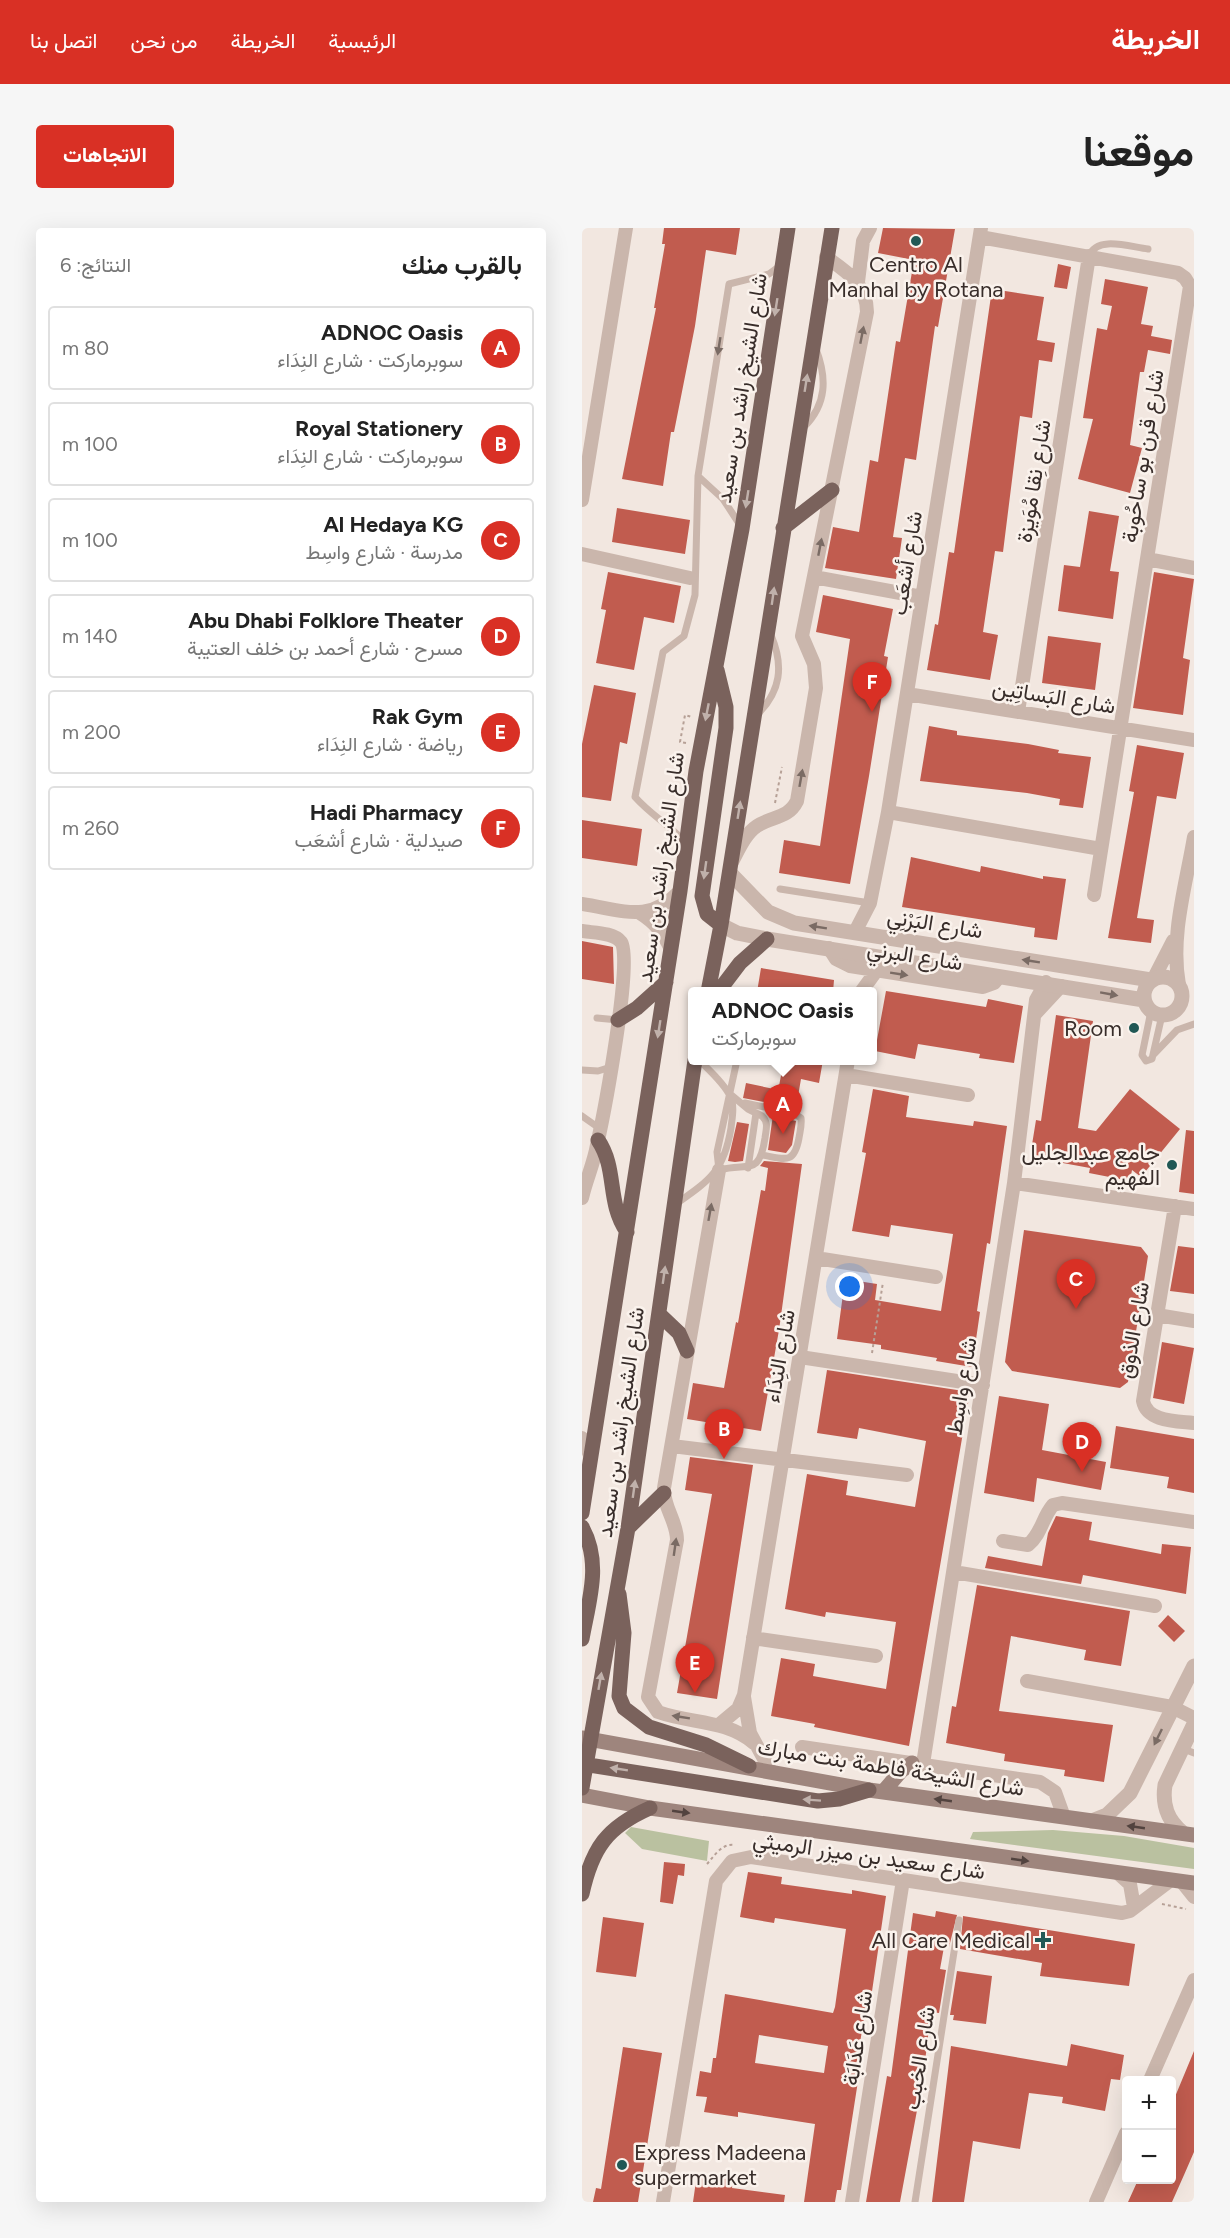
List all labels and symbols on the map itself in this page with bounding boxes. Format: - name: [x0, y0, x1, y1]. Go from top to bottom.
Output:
- marker: Centro Al Manhal by Rotana: [909, 234, 923, 248]
- place label: Centro Al Manhal by Rotana: [829, 251, 1004, 303]
- street label: شارع الشيخ راشد بن سعيد: [710, 271, 774, 505]
- one-way arrow: [772, 297, 781, 316]
- one-way arrow: [858, 326, 868, 344]
- one-way arrow: [715, 336, 724, 355]
- street label: شارع قرن بو ساحُوبة: [1115, 367, 1171, 545]
- one-way arrow: [802, 373, 811, 392]
- street label: شارع نِقا مُوَيزة: [1010, 418, 1058, 545]
- one-way arrow: [742, 490, 751, 509]
- street label: شارع أشعَب: [885, 509, 929, 617]
- one-way arrow: [816, 537, 825, 556]
- one-way arrow: [768, 587, 777, 606]
- pin: F: [852, 662, 892, 712]
- street label: شارع البَساتِين: [990, 673, 1117, 721]
- one-way arrow: [702, 702, 711, 721]
- street label: شارع الشيخ راشد بن سعيد: [631, 750, 691, 984]
- one-way arrow: [797, 769, 806, 788]
- one-way arrow: [735, 800, 744, 819]
- one-way arrow: [700, 860, 709, 879]
- street label: شارع البَرْنِي: [884, 903, 985, 949]
- one-way arrow: [808, 922, 827, 931]
- street label: شارع البرني: [864, 935, 965, 981]
- one-way arrow: [1021, 956, 1040, 965]
- one-way arrow: [890, 969, 909, 978]
- one-way arrow: [1099, 989, 1118, 998]
- place label: Room: [1064, 1015, 1122, 1042]
- one-way arrow: [654, 1020, 663, 1039]
- marker: Room: [1127, 1021, 1141, 1035]
- pin: A: [764, 1084, 802, 1134]
- place label: جامع عبدالجليل الفهيم: [1021, 1139, 1160, 1192]
- marker: جامع عبدالجليل الفهيم: [1165, 1158, 1179, 1172]
- one-way arrow: [706, 1202, 715, 1221]
- pin: C: [1056, 1260, 1096, 1309]
- one-way arrow: [660, 1266, 669, 1285]
- your location: [835, 1272, 864, 1301]
- street label: شارع الذوق: [1112, 1280, 1156, 1381]
- street label: شارع الشيخ راشد بن سعيد: [591, 1305, 651, 1539]
- street label: شارع النِدَاء: [758, 1307, 802, 1405]
- street label: شارع واسِط: [940, 1335, 984, 1437]
- pin: B: [704, 1410, 744, 1459]
- pin: D: [1062, 1422, 1102, 1472]
- one-way arrow: [629, 1479, 638, 1498]
- one-way arrow: [671, 1538, 680, 1557]
- pin: E: [676, 1644, 714, 1693]
- one-way arrow: [596, 1671, 605, 1690]
- one-way arrow: [671, 1713, 690, 1722]
- one-way arrow: [1153, 1728, 1163, 1746]
- street label: شارع الشيخة فاطمة بنت مبارك: [756, 1733, 1026, 1803]
- one-way arrow: [610, 1764, 629, 1773]
- one-way arrow: [802, 1795, 821, 1805]
- one-way arrow: [933, 1796, 952, 1805]
- one-way arrow: [672, 1808, 691, 1817]
- one-way arrow: [1126, 1822, 1145, 1831]
- street label: شارع سعيد بن ميزر الرميثي: [750, 1826, 987, 1890]
- one-way arrow: [1010, 1855, 1029, 1864]
- place label: All Care Medical: [871, 1927, 1030, 1954]
- marker: All Care Medical: [1034, 1931, 1052, 1949]
- street label: شارع عَدَابَة: [837, 1989, 879, 2088]
- street label: شارع الخبب: [898, 2005, 942, 2112]
- place label: Express Madeena supermarket: [634, 2139, 806, 2191]
- marker: Express Madeena supermarket: [615, 2158, 629, 2172]

